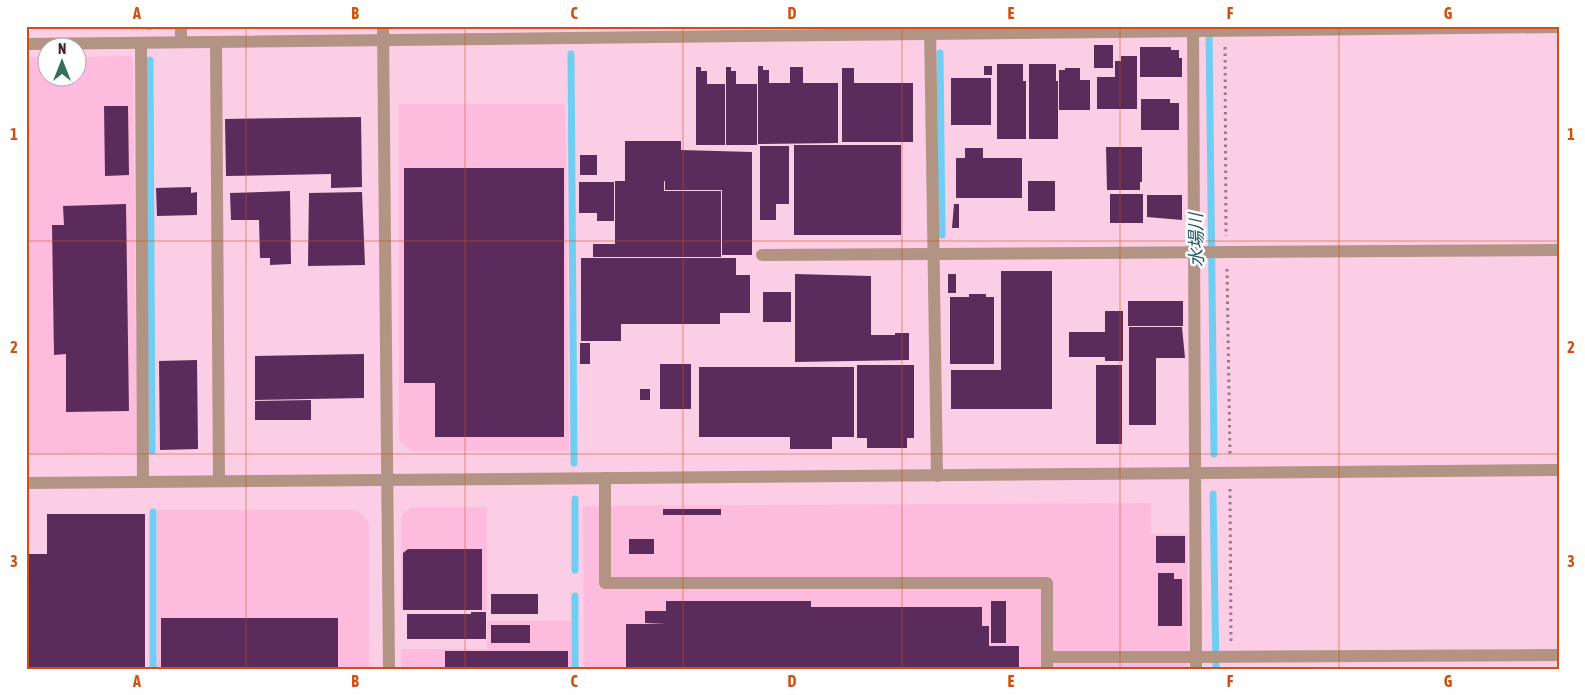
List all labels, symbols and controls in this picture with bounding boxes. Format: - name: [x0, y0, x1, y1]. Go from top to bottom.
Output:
- text: A: [132, 4, 141, 22]
- text: B: [351, 4, 359, 22]
- text: C: [570, 4, 578, 22]
- text: D: [788, 4, 797, 22]
- text: E: [1008, 4, 1015, 22]
- text: F: [1227, 4, 1234, 22]
- text: G: [1444, 4, 1453, 22]
- north arrow: [38, 38, 88, 88]
- text: N: [58, 41, 66, 57]
- text: 1: [10, 125, 18, 143]
- text: 1: [1567, 125, 1575, 143]
- water label: 水場川: [1185, 211, 1207, 267]
- text: 2: [10, 338, 18, 356]
- text: 2: [1567, 338, 1575, 356]
- text: 3: [10, 552, 18, 570]
- text: 3: [1567, 552, 1575, 570]
- text: A: [132, 672, 141, 690]
- text: B: [351, 672, 359, 690]
- text: C: [570, 672, 578, 690]
- text: D: [788, 672, 797, 690]
- text: E: [1008, 672, 1015, 690]
- text: F: [1227, 672, 1234, 690]
- text: G: [1444, 672, 1453, 690]

